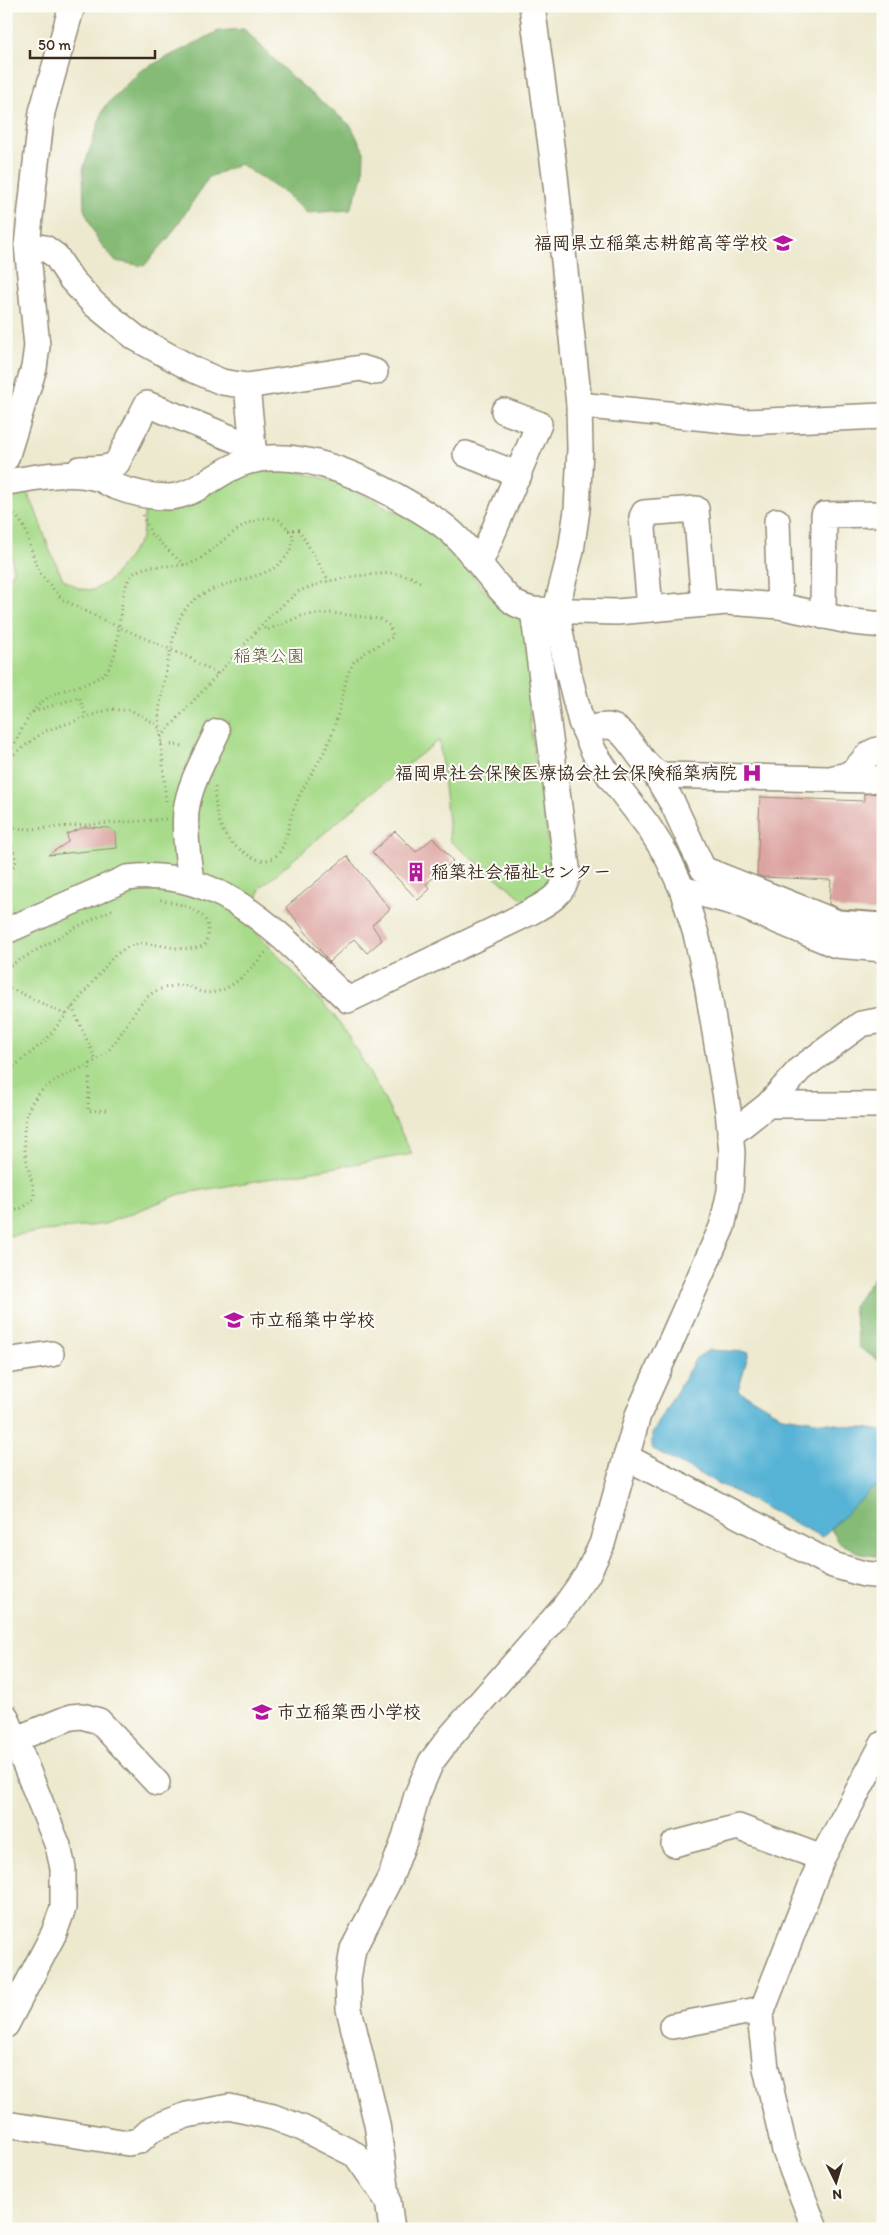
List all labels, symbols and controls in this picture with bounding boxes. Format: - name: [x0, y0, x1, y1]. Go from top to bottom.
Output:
- scale bar: [30, 28, 155, 60]
- text: 50 m: [38, 36, 71, 54]
- place label: 福岡県立稲築志耕館高等学校: [534, 232, 768, 254]
- school or university icon: 福岡県立稲築志耕館高等学校: [772, 232, 794, 254]
- park label: 稲築公園: [233, 645, 305, 667]
- place label: 福岡県社会保険医療協会社会保険稲築病院: [395, 762, 737, 784]
- hospital icon: 福岡県社会保険医療協会社会保険稲築病院: [741, 762, 763, 784]
- building icon: 稲築社会福祉センター: [405, 861, 427, 883]
- place label: 稲築社会福祉センター: [431, 861, 611, 883]
- school or university icon: 市立稲築中学校: [223, 1309, 245, 1331]
- place label: 市立稲築中学校: [249, 1309, 375, 1331]
- school or university icon: 市立稲築西小学校: [251, 1701, 273, 1723]
- place label: 市立稲築西小学校: [277, 1701, 421, 1723]
- north arrow: [812, 2158, 862, 2208]
- text: N: [832, 2186, 843, 2203]

